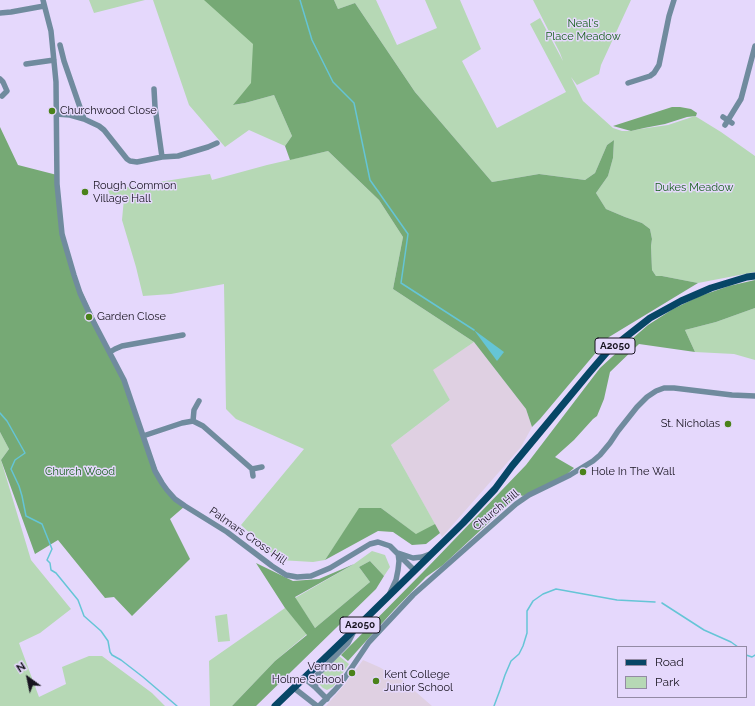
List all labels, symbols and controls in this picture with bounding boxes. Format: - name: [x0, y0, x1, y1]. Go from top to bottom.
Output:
- park label: Neal's Place Meadow: [545, 17, 621, 43]
- place label: Churchwood Close: [60, 104, 157, 118]
- marker: Churchwood Close: [47, 106, 57, 116]
- place label: Rough Common Village Hall: [93, 179, 176, 205]
- park label: Dukes Meadow: [655, 181, 733, 195]
- marker: Rough Common Village Hall: [80, 187, 90, 197]
- place label: Garden Close: [97, 310, 166, 324]
- marker: Garden Close: [84, 312, 94, 322]
- road number: A2050: [595, 338, 635, 354]
- place label: St. Nicholas: [661, 417, 720, 431]
- marker: St. Nicholas: [723, 419, 733, 429]
- park label: Church Wood: [45, 465, 115, 479]
- place label: Hole In The Wall: [591, 465, 675, 479]
- marker: Hole In The Wall: [578, 467, 588, 477]
- street label: Church Hill: [470, 487, 522, 533]
- street label: Palmars Cross Hill: [207, 504, 289, 568]
- road number: A2050: [340, 617, 380, 633]
- legend: [617, 646, 747, 698]
- text: Road: [655, 655, 684, 669]
- north arrow: [8, 658, 48, 698]
- text: N: [14, 660, 28, 675]
- place label: Vernon Holme School: [272, 660, 344, 686]
- marker: Vernon Holme School: [347, 668, 357, 678]
- place label: Kent College Junior School: [384, 668, 453, 694]
- text: Park: [655, 675, 680, 689]
- marker: Kent College Junior School: [371, 676, 381, 686]

